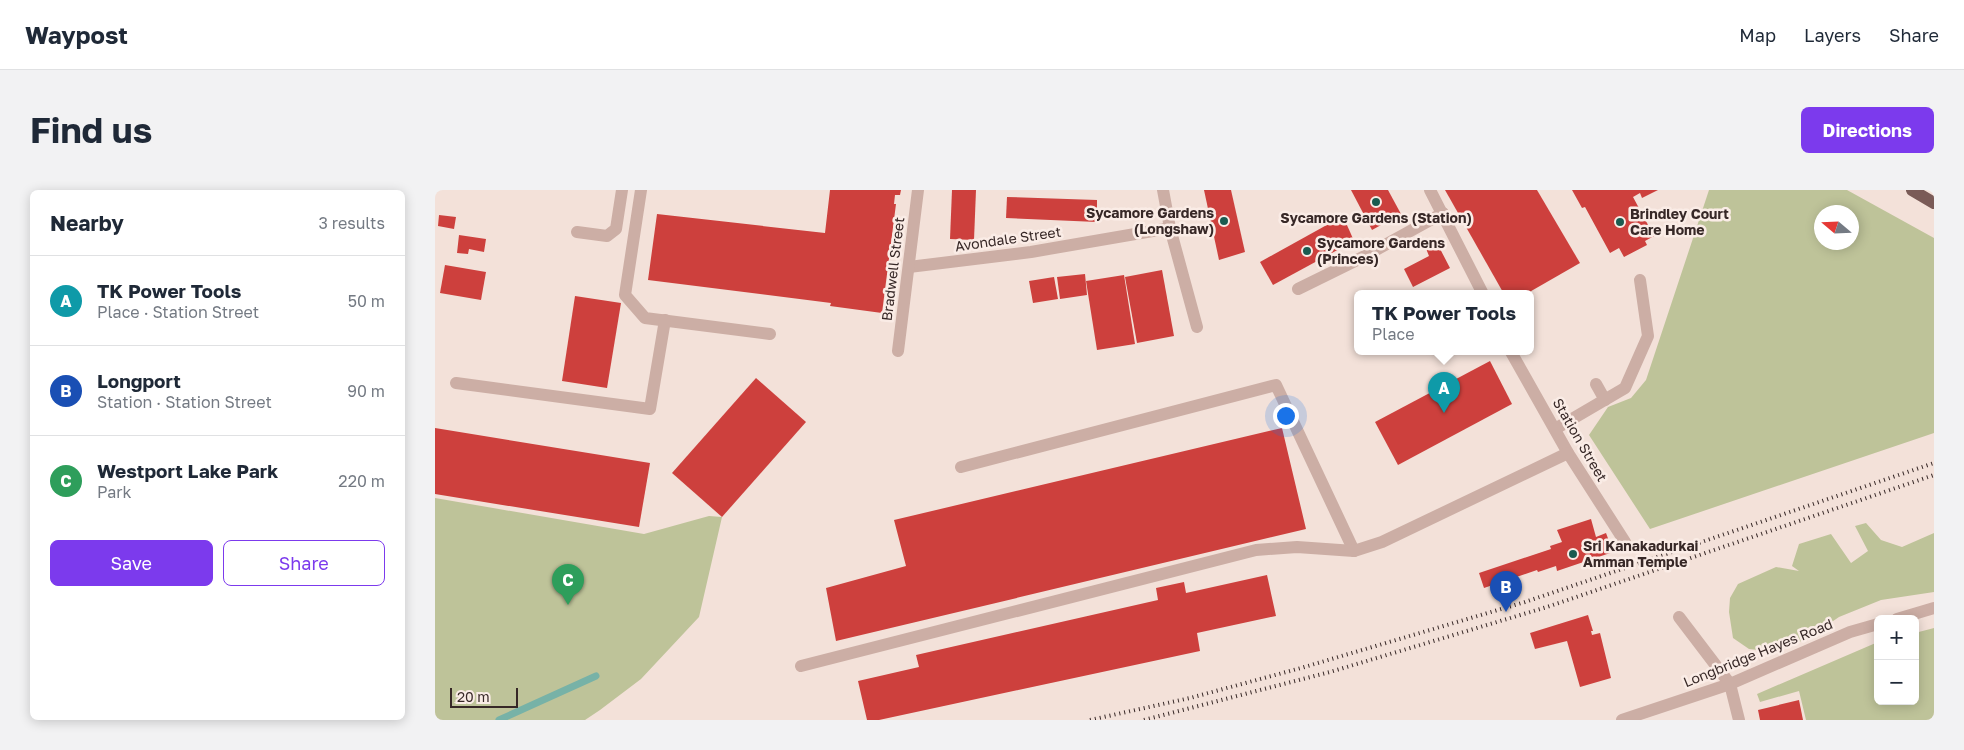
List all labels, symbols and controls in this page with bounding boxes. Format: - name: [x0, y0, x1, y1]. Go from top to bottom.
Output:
- text: Waypost: [25, 20, 128, 49]
- text: Map: [1739, 24, 1776, 46]
- text: Layers: [1804, 24, 1861, 46]
- text: Share: [1889, 24, 1939, 46]
- button: Directions: [1801, 107, 1934, 153]
- text: Find us: [30, 109, 152, 151]
- marker: Sycamore Gardens (Station): [1370, 196, 1382, 208]
- place label: Sycamore Gardens (Longshaw): [1086, 204, 1214, 237]
- place label: Brindley Court Care Home: [1630, 205, 1729, 238]
- north arrow: [1814, 205, 1859, 250]
- place label: Sycamore Gardens (Station): [1280, 209, 1472, 226]
- text: Nearby: [50, 210, 124, 236]
- text: 3 results: [318, 213, 385, 233]
- marker: Sycamore Gardens (Longshaw): [1218, 215, 1230, 227]
- street label: Bradwell Street: [878, 216, 907, 322]
- marker: Brindley Court Care Home: [1614, 216, 1626, 228]
- street label: Avondale Street: [954, 223, 1062, 254]
- place label: Sycamore Gardens (Princes): [1317, 234, 1445, 267]
- marker: Sycamore Gardens (Princes): [1301, 245, 1313, 257]
- text: TK Power Tools: [97, 279, 241, 302]
- popup: [1354, 290, 1534, 355]
- text: A: [60, 291, 72, 311]
- text: 50 m: [348, 291, 385, 311]
- text: TK Power Tools: [1372, 301, 1516, 324]
- text: Place · Station Street: [97, 302, 259, 322]
- text: Place: [1372, 324, 1414, 344]
- text: Longport: [97, 369, 181, 392]
- pin: A: [1428, 372, 1460, 413]
- text: B: [60, 381, 72, 401]
- text: 90 m: [347, 381, 385, 401]
- text: Station · Station Street: [97, 392, 272, 412]
- street label: Station Street: [1550, 395, 1611, 484]
- your location: [1273, 403, 1299, 429]
- text: Westport Lake Park: [97, 459, 278, 482]
- text: C: [60, 471, 72, 491]
- text: 220 m: [338, 471, 385, 491]
- text: Park: [97, 482, 132, 502]
- place label: Sri Kanakadurkai Amman Temple: [1583, 537, 1698, 570]
- button: Save: [50, 540, 213, 586]
- button: Share: [223, 540, 385, 586]
- marker: Sri Kanakadurkai Amman Temple: [1567, 548, 1579, 560]
- pin: C: [552, 564, 584, 605]
- pin: B: [1490, 571, 1522, 612]
- street label: Longbridge Hayes Road: [1681, 615, 1835, 690]
- map controls: [1874, 615, 1919, 705]
- button: +: [1874, 615, 1919, 660]
- button: −: [1874, 660, 1919, 705]
- scale bar: [450, 685, 517, 708]
- text: 20 m: [457, 688, 490, 705]

